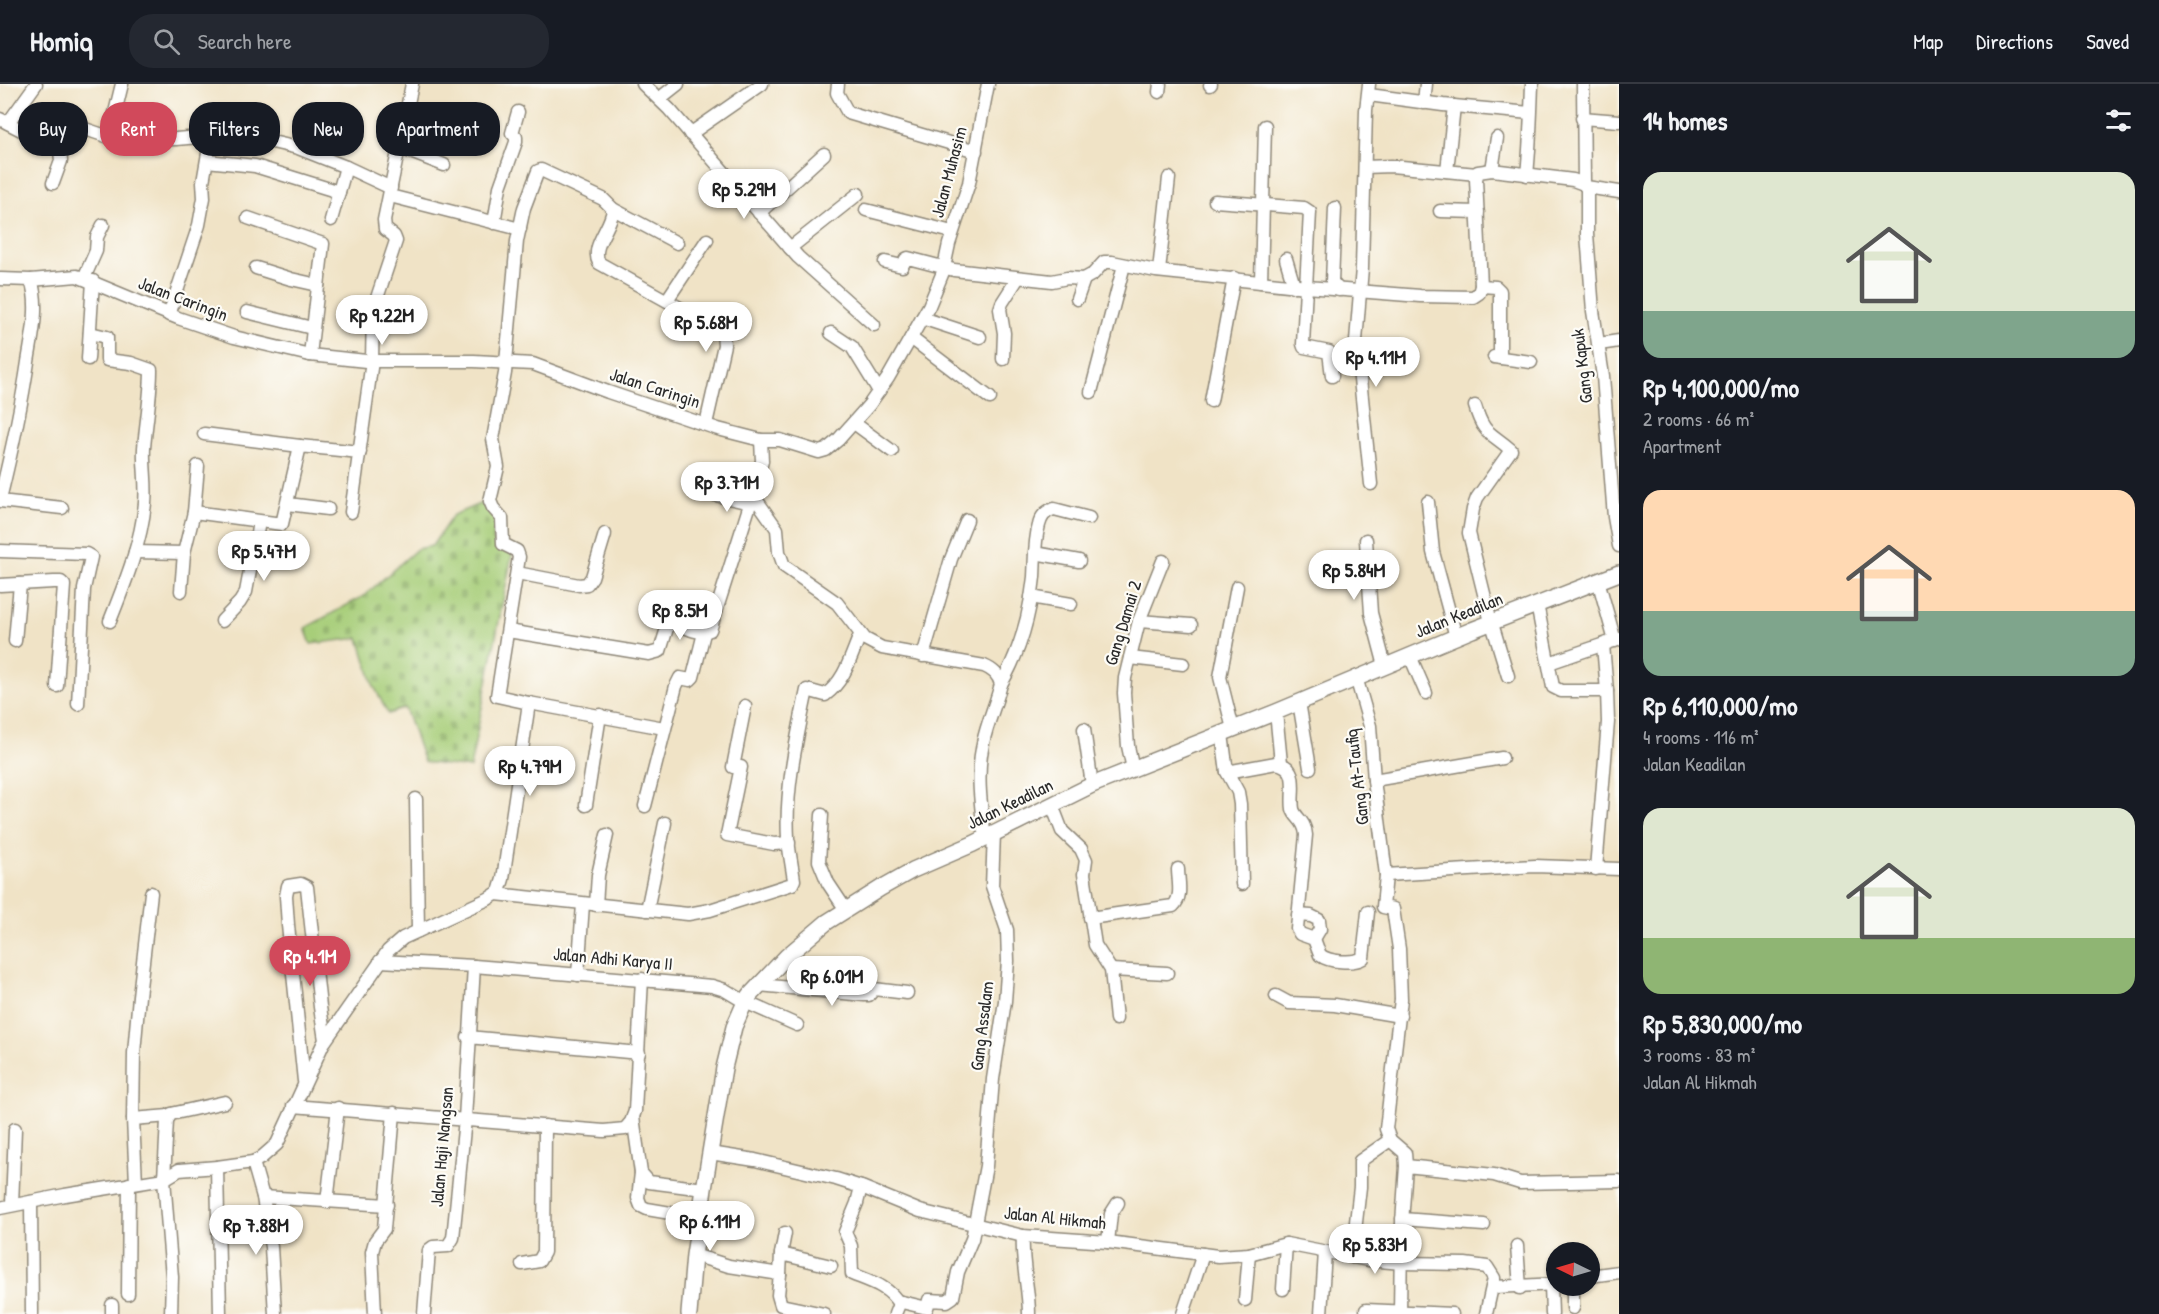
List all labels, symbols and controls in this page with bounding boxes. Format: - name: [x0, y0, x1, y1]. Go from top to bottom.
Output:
- search box: [129, 14, 549, 68]
- text: Homiq: [30, 22, 93, 60]
- icon: search: [150, 25, 183, 58]
- text: Search here: [198, 26, 292, 56]
- text: Map: [1913, 27, 1943, 56]
- text: Directions: [1976, 27, 2053, 56]
- text: Saved: [2086, 27, 2129, 56]
- chip: Buy: [18, 102, 88, 156]
- chip: Rent: [100, 102, 177, 156]
- chip: Filters: [189, 102, 280, 156]
- chip: New: [292, 102, 364, 156]
- chip: Apartment: [376, 102, 500, 156]
- text: 14 homes: [1643, 103, 1728, 138]
- icon: filters: [2102, 104, 2135, 137]
- street label: Jalan Muhasim: [924, 123, 973, 220]
- pin: Rp 5.29M: [682, 169, 806, 220]
- text: Rp 5.29M: [712, 175, 776, 202]
- icon: home: [1835, 211, 1943, 319]
- street label: Jalan Caringin: [135, 270, 232, 327]
- pin: Rp 9.22M: [320, 295, 444, 346]
- text: Rp 9.22M: [350, 301, 414, 328]
- pin: Rp 5.68M: [644, 302, 768, 353]
- text: Rp 5.68M: [674, 308, 738, 335]
- street label: Gang Kapuk: [1564, 327, 1598, 405]
- pin: Rp 4.11M: [1314, 337, 1438, 388]
- text: Rp 4.11M: [1346, 343, 1406, 370]
- street label: Jalan Caringin: [607, 361, 704, 414]
- text: Rp 4,100,000/mo: [1643, 370, 1799, 405]
- text: 2 rooms · 66 m²: [1643, 405, 1754, 432]
- text: Apartment: [1643, 432, 1721, 459]
- pin: Rp 3.71M: [665, 462, 789, 513]
- text: Rp 3.71M: [695, 468, 759, 495]
- icon: home: [1835, 529, 1943, 637]
- pin: Rp 5.47M: [202, 531, 326, 582]
- text: Rp 5.47M: [232, 537, 296, 564]
- pin: Rp 5.84M: [1292, 550, 1416, 601]
- text: Rp 5.84M: [1322, 556, 1386, 583]
- street label: Gang Damai 2: [1098, 577, 1147, 668]
- street label: Jalan Keadilan: [1411, 586, 1506, 643]
- pin: Rp 8.5M: [625, 590, 735, 641]
- text: Rp 8.5M: [652, 596, 708, 623]
- text: Rp 6,110,000/mo: [1643, 688, 1797, 723]
- text: 4 rooms · 116 m²: [1643, 723, 1759, 750]
- street label: Gang At-Taufiq: [1338, 728, 1375, 826]
- pin: Rp 4.79M: [468, 746, 592, 797]
- text: Jalan Keadilan: [1643, 750, 1746, 777]
- text: Rp 4.79M: [498, 752, 562, 779]
- street label: Jalan Keadilan: [963, 772, 1057, 835]
- icon: home: [1835, 847, 1943, 955]
- pin: Rp 4.1M: [255, 936, 365, 987]
- street label: Jalan Adhi Karya II: [552, 941, 674, 976]
- text: Rp 4.1M: [283, 942, 337, 969]
- pin: Rp 6.01M: [770, 956, 894, 1007]
- text: Rp 6.01M: [801, 962, 863, 989]
- street label: Gang Assalam: [964, 980, 999, 1072]
- text: Rp 5,830,000/mo: [1643, 1006, 1802, 1041]
- text: 3 rooms · 83 m²: [1643, 1041, 1755, 1068]
- text: Jalan Al Hikmah: [1643, 1068, 1757, 1095]
- street label: Jalan Haji Nangsan: [424, 1086, 459, 1208]
- street label: Jalan Al Hikmah: [1003, 1200, 1108, 1235]
- pin: Rp 6.11M: [648, 1201, 772, 1252]
- pin: Rp 7.88M: [194, 1205, 318, 1256]
- text: Rp 6.11M: [680, 1207, 740, 1234]
- text: Rp 7.88M: [223, 1211, 289, 1238]
- pin: Rp 5.83M: [1313, 1224, 1437, 1275]
- text: Rp 5.83M: [1343, 1230, 1407, 1257]
- north arrow: [1546, 1242, 1600, 1296]
- map controls: [1546, 1242, 1600, 1296]

